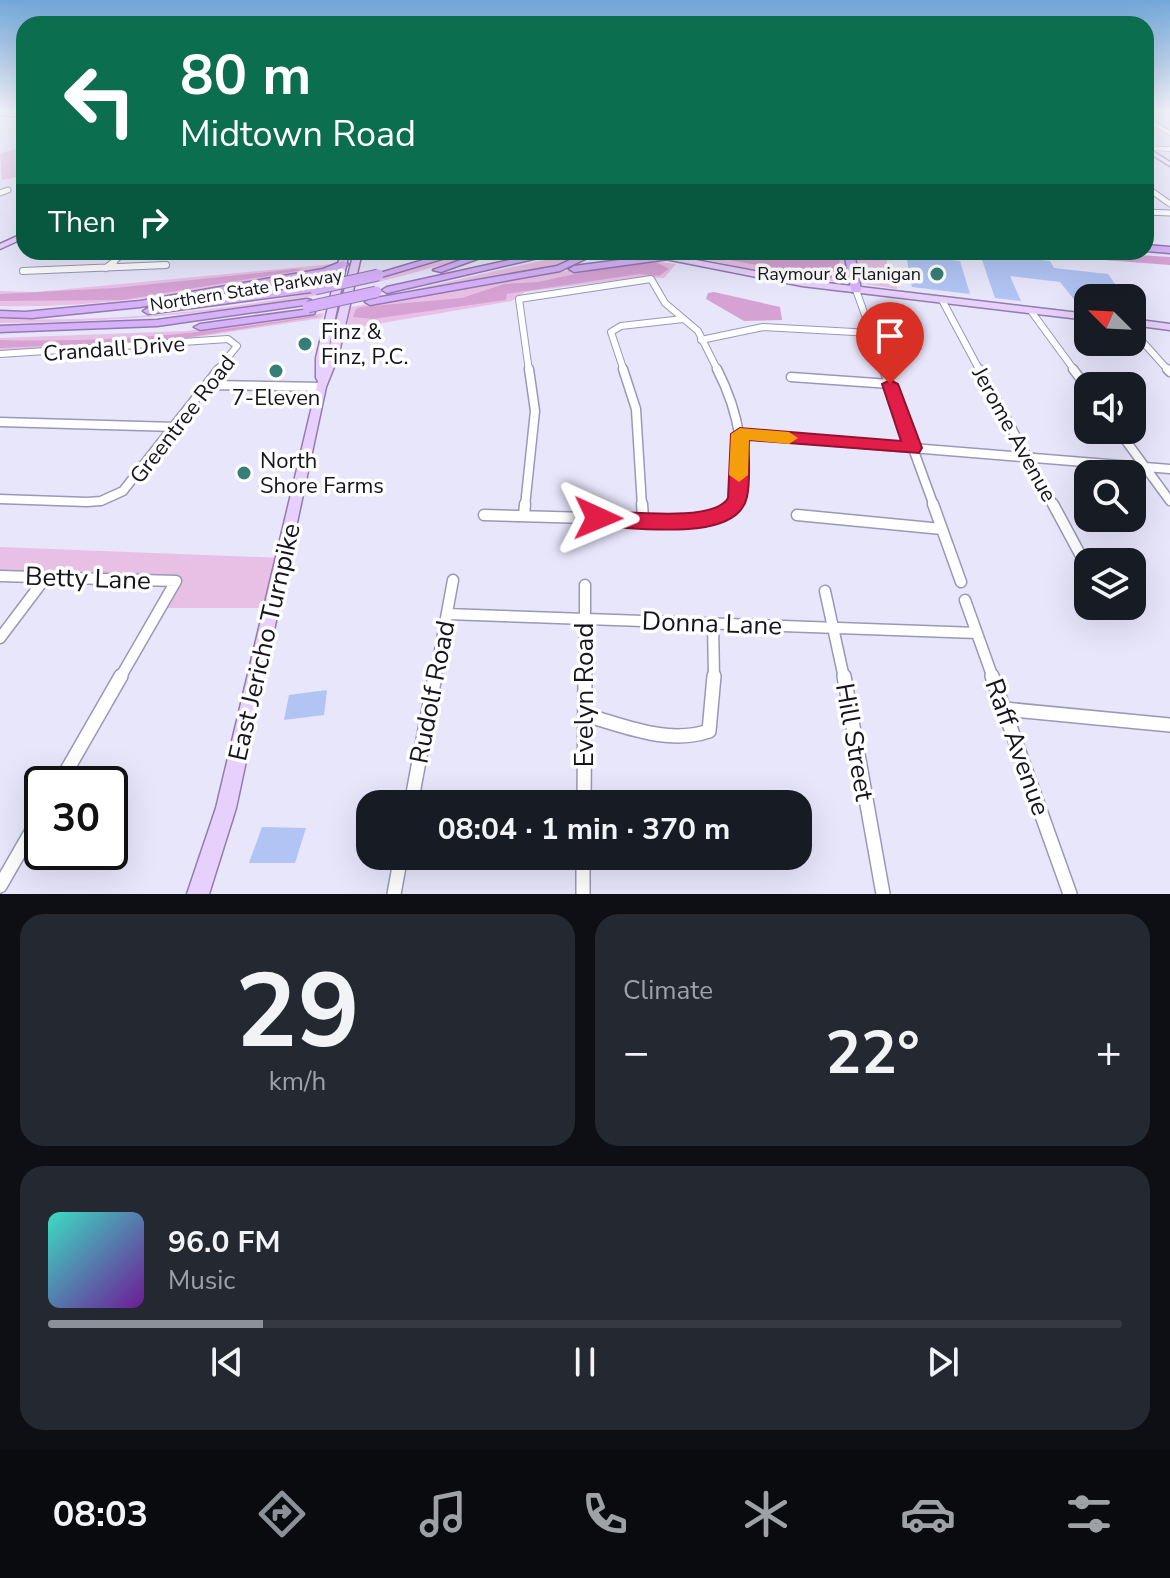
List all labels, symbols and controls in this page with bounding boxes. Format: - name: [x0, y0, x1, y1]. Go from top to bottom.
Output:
- text: 80 m: [180, 37, 311, 114]
- icon: left: [48, 48, 152, 152]
- text: Midtown Road: [180, 110, 416, 159]
- icon: right: [132, 200, 176, 244]
- text: Then: [48, 202, 116, 243]
- place label: Raymour & Flanigan: [757, 262, 921, 286]
- street label: Northern State Parkway: [148, 263, 345, 317]
- marker: Raymour & Flanigan: [928, 265, 946, 283]
- north arrow: [1074, 284, 1146, 356]
- map controls: [1074, 284, 1146, 620]
- pin: [856, 302, 924, 384]
- icon: arrive: [868, 314, 912, 358]
- place label: Finz & Finz, P.C.: [321, 317, 409, 372]
- street label: Crandall Drive: [42, 329, 186, 369]
- marker: Finz & Finz, P.C.: [296, 335, 314, 353]
- street label: Greentree Road: [123, 349, 242, 490]
- street label: Jerome Avenue: [964, 361, 1064, 507]
- marker: 7-Eleven: [267, 362, 285, 380]
- button: sound: [1074, 372, 1146, 444]
- place label: 7-Eleven: [232, 383, 320, 413]
- place label: North Shore Farms: [260, 446, 384, 501]
- button: search: [1074, 460, 1146, 532]
- marker: North Shore Farms: [235, 464, 253, 482]
- position arrow: [556, 476, 640, 560]
- street label: East Jericho Turnpike: [220, 520, 309, 764]
- button: layers: [1074, 548, 1146, 620]
- street label: Betty Lane: [24, 559, 152, 598]
- street label: Donna Lane: [641, 604, 783, 643]
- street label: Rudolf Road: [401, 618, 463, 767]
- street label: Evelyn Road: [567, 623, 602, 767]
- street label: Raff Avenue: [977, 674, 1058, 820]
- street label: Hill Street: [827, 681, 882, 805]
- speed limit sign: 30: [24, 766, 128, 870]
- text: 08:04 · 1 min · 370 m: [438, 809, 730, 850]
- text: 29: [235, 941, 360, 1083]
- text: Climate: [623, 973, 713, 1008]
- text: 22°: [825, 1012, 920, 1094]
- text: −: [623, 1023, 649, 1083]
- text: +: [1096, 1023, 1122, 1083]
- text: km/h: [269, 1064, 326, 1099]
- text: 96.0 FM: [168, 1222, 280, 1263]
- text: Music: [168, 1263, 235, 1298]
- icon: previous: [205, 1340, 249, 1384]
- icon: pause: [563, 1340, 607, 1384]
- icon: next: [921, 1340, 965, 1384]
- icon: directions: [254, 1486, 310, 1542]
- icon: music: [415, 1486, 471, 1542]
- icon: phone: [577, 1486, 633, 1542]
- icon: climate: [738, 1486, 794, 1542]
- icon: car: [900, 1486, 956, 1542]
- icon: filters: [1061, 1486, 1117, 1542]
- text: 08:03: [53, 1490, 148, 1539]

